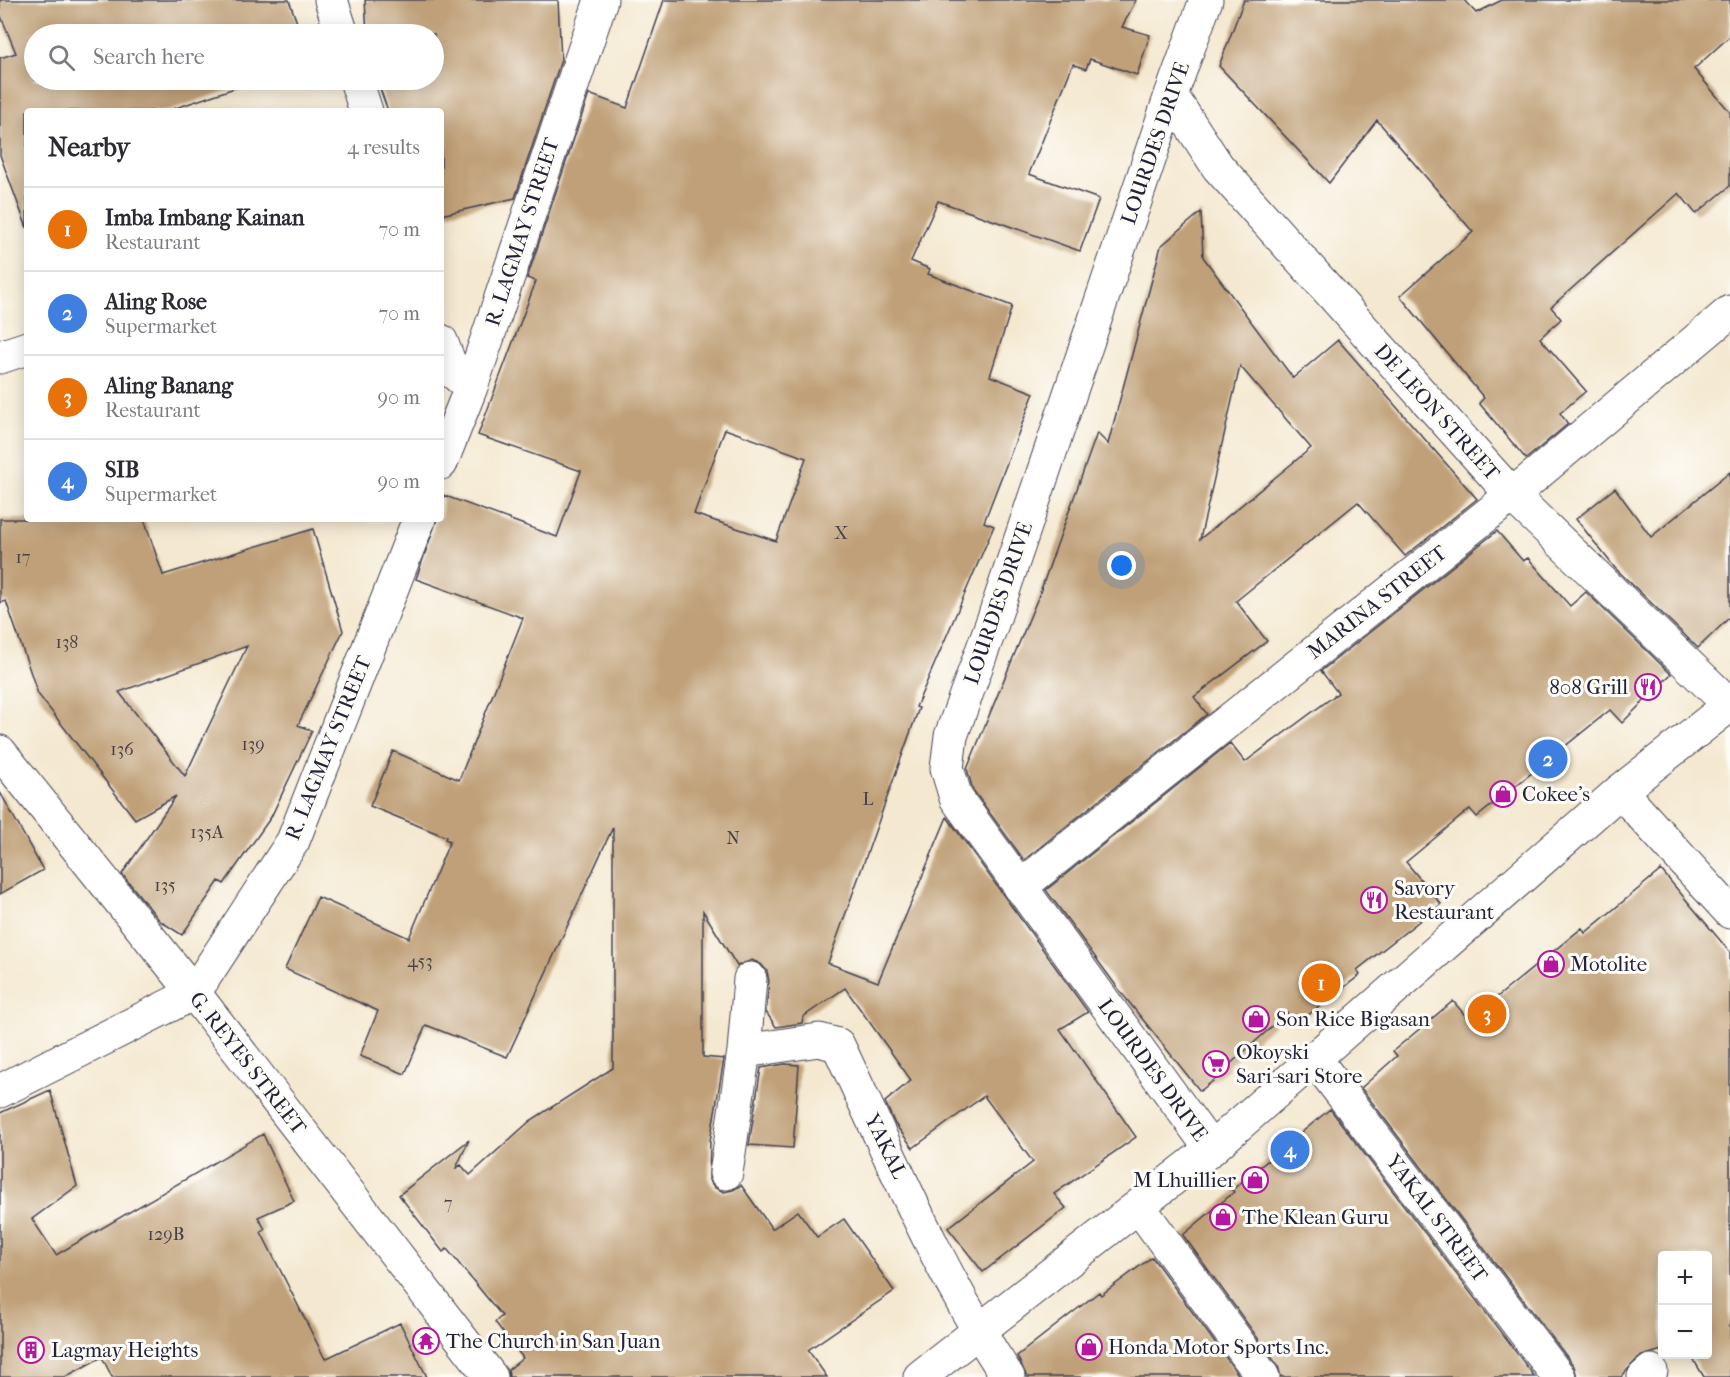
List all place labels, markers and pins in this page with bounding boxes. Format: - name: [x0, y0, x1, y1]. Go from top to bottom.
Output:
- restaurant icon: 808 Grill: [1633, 672, 1663, 702]
- place label: 808 Grill: [1549, 675, 1628, 699]
- pin: 2: [1528, 736, 1568, 782]
- shop icon: Cokee's: [1488, 779, 1518, 809]
- place label: Cokee's: [1522, 782, 1590, 806]
- place label: Savory Restaurant: [1394, 876, 1495, 924]
- restaurant icon: Savory Restaurant: [1359, 885, 1389, 915]
- shop icon: Motolite: [1536, 949, 1566, 979]
- place label: Motolite: [1570, 952, 1647, 976]
- pin: 1: [1302, 960, 1340, 1006]
- pin: 3: [1468, 992, 1506, 1036]
- shop icon: Son Rice Bigasan: [1241, 1004, 1271, 1034]
- place label: Son Rice Bigasan: [1276, 1007, 1430, 1031]
- place label: Okoyski Sari-sari Store: [1236, 1040, 1362, 1088]
- supermarket icon: Okoyski Sari-sari Store: [1201, 1049, 1231, 1079]
- pin: 4: [1270, 1128, 1310, 1172]
- shop icon: M Lhuillier: [1240, 1165, 1270, 1195]
- place label: M Lhuillier: [1133, 1168, 1236, 1192]
- shop icon: The Klean Guru: [1208, 1202, 1238, 1232]
- place label: The Klean Guru: [1242, 1205, 1389, 1229]
- temple icon: The Church in San Juan: [411, 1326, 441, 1356]
- place label: The Church in San Juan: [446, 1329, 661, 1353]
- shop icon: Honda Motor Sports Inc.: [1074, 1332, 1104, 1362]
- building icon: Lagmay Heights: [16, 1335, 46, 1365]
- place label: Honda Motor Sports Inc.: [1108, 1335, 1329, 1359]
- place label: Lagmay Heights: [51, 1338, 198, 1362]

